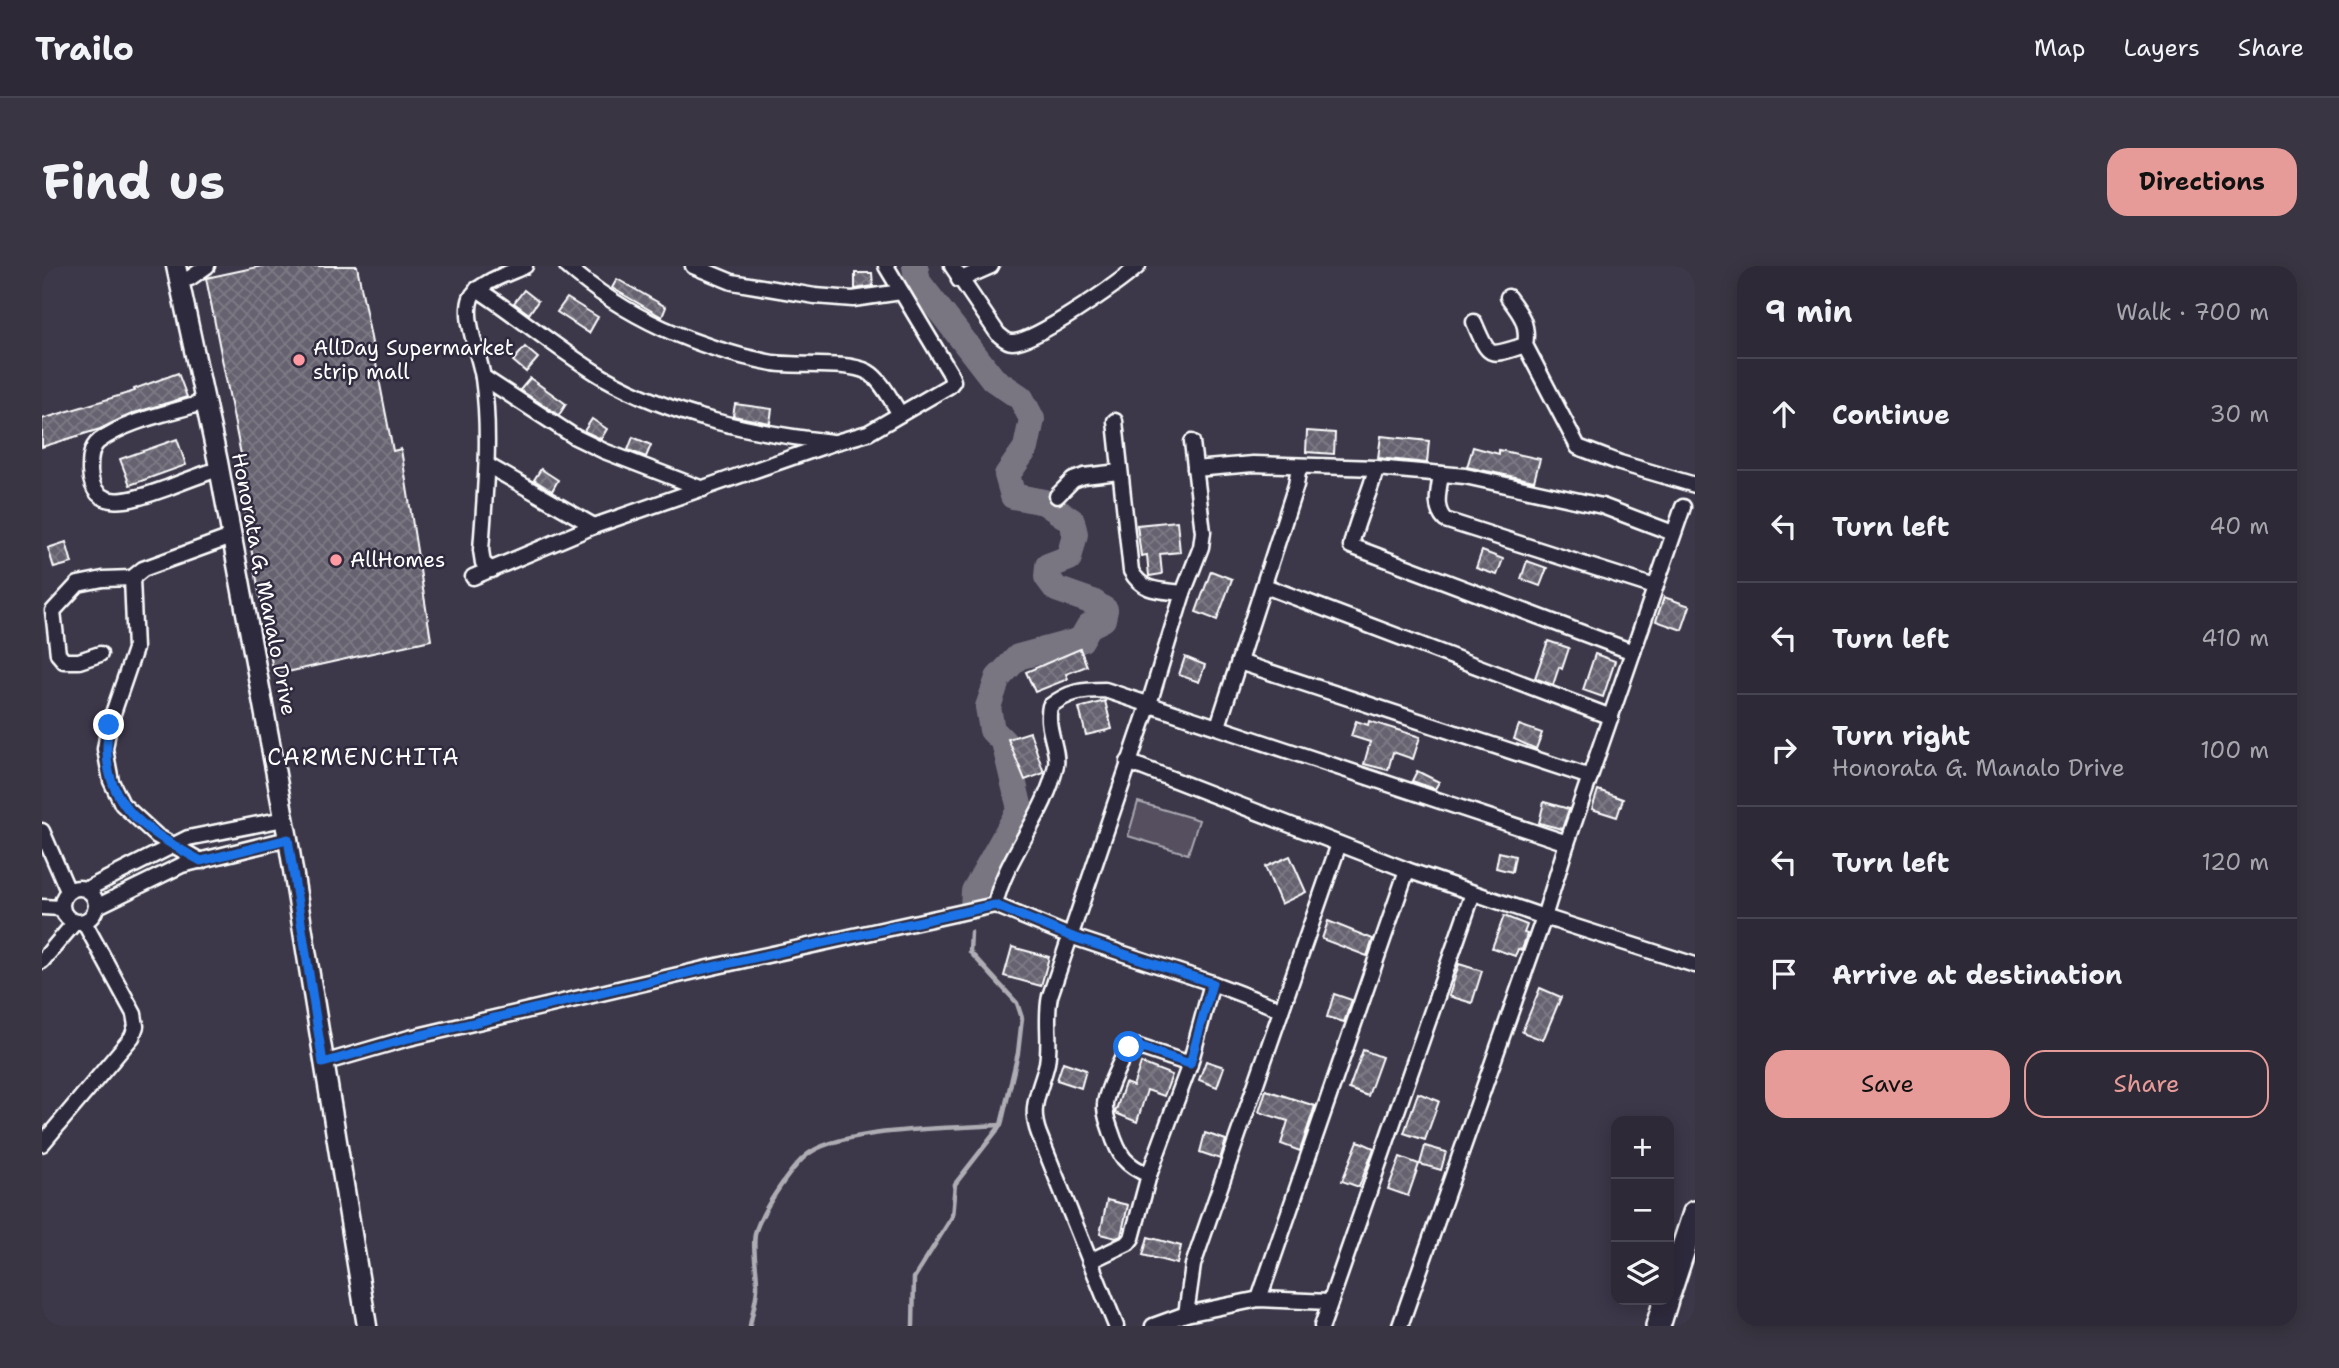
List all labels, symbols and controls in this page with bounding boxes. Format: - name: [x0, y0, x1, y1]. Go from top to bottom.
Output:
- text: Trailo: [35, 26, 134, 71]
- text: Map: [2034, 32, 2085, 64]
- text: Layers: [2123, 32, 2200, 64]
- text: Share: [2238, 32, 2304, 64]
- button: Directions: [2107, 148, 2297, 216]
- text: Find us: [42, 149, 225, 215]
- text: 9 min: [1765, 291, 1852, 332]
- text: Walk · 700 m: [2116, 297, 2269, 327]
- place label: AllDay Supermarket strip mall: [313, 334, 514, 386]
- marker: AllDay Supermarket strip mall: [291, 352, 307, 368]
- icon: ahead: [1765, 395, 1803, 433]
- text: Continue: [1832, 397, 1950, 432]
- text: 30 m: [2210, 399, 2269, 429]
- street label: Honorata G. Manalo Drive: [225, 450, 303, 718]
- icon: left: [1765, 507, 1803, 545]
- text: Turn left: [1832, 509, 1949, 544]
- text: 40 m: [2209, 511, 2269, 541]
- place label: AllHomes: [350, 546, 445, 574]
- marker: AllHomes: [328, 552, 344, 568]
- icon: left: [1765, 619, 1803, 657]
- text: Turn left: [1832, 621, 1949, 656]
- text: 410 m: [2201, 623, 2269, 653]
- route end: [93, 709, 124, 740]
- text: Turn right: [1832, 718, 1970, 753]
- icon: right: [1765, 731, 1803, 769]
- text: 100 m: [2200, 735, 2269, 765]
- district label: CARMENCHITA: [267, 742, 461, 772]
- text: Honorata G. Manalo Drive: [1832, 753, 2125, 783]
- icon: left: [1765, 843, 1803, 881]
- text: Turn left: [1832, 845, 1949, 880]
- text: 120 m: [2201, 847, 2269, 877]
- icon: arrive: [1765, 955, 1803, 993]
- text: Arrive at destination: [1832, 957, 2122, 992]
- route start: [1113, 1031, 1144, 1062]
- button: Save: [1765, 1050, 2010, 1118]
- button: Share: [2024, 1050, 2269, 1118]
- map controls: [1611, 1116, 1674, 1305]
- button: +: [1611, 1116, 1674, 1179]
- button: −: [1611, 1179, 1674, 1242]
- button: layers: [1611, 1242, 1674, 1305]

